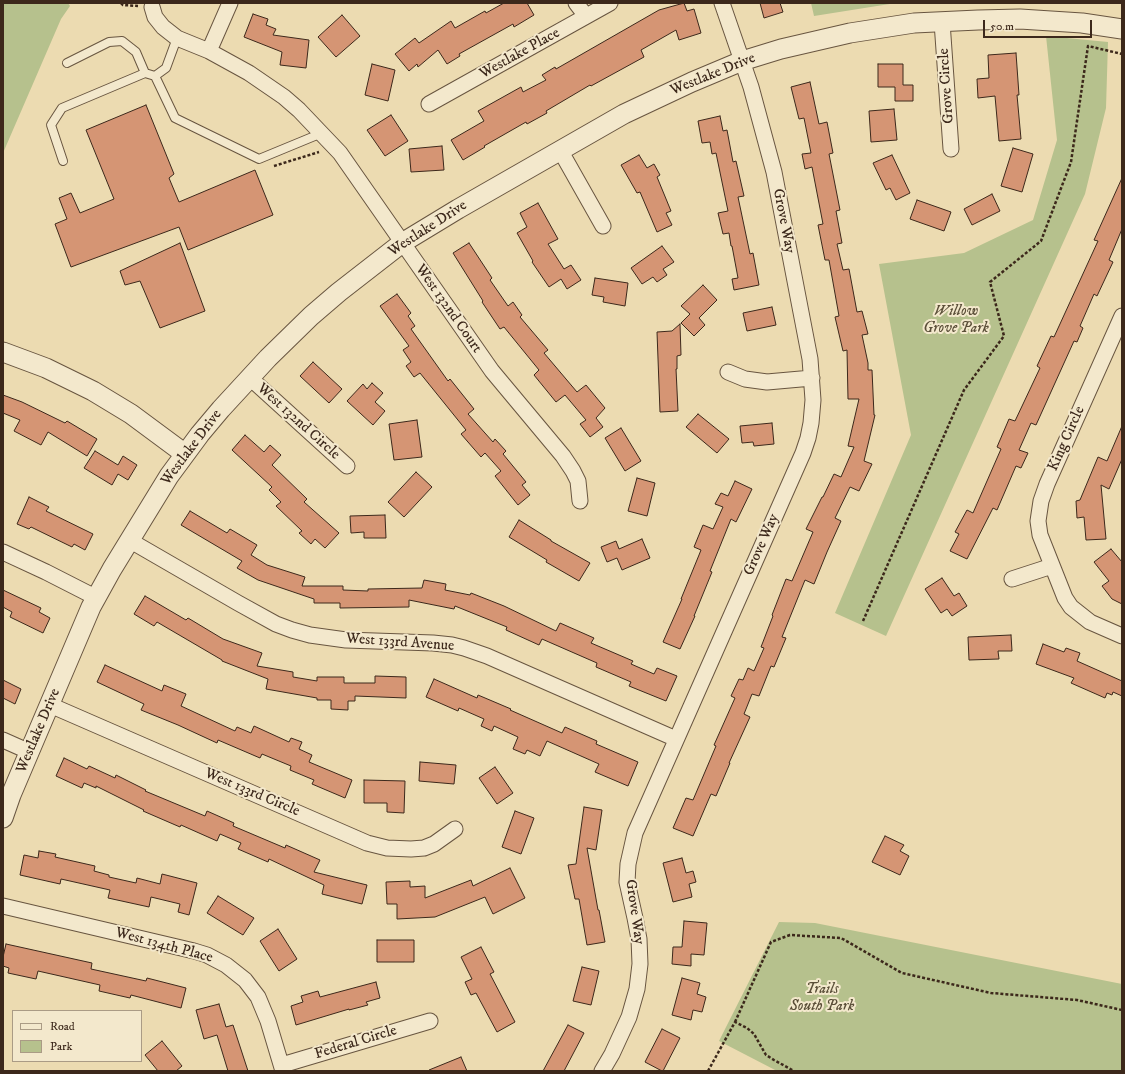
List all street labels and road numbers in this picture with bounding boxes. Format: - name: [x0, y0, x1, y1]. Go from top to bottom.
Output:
- street label: Westlake Place: [477, 25, 563, 83]
- street label: Grove Circle: [935, 48, 959, 124]
- street label: Westlake Drive: [668, 50, 758, 100]
- street label: Grove Way: [768, 187, 798, 255]
- street label: Westlake Drive: [385, 197, 471, 261]
- street label: West 132nd Court: [411, 261, 485, 357]
- street label: West 132nd Circle: [253, 380, 343, 464]
- street label: King Circle: [1045, 404, 1089, 474]
- street label: Westlake Drive: [158, 407, 226, 489]
- street label: Grove Way: [740, 511, 784, 579]
- street label: West 133rd Avenue: [345, 630, 455, 656]
- street label: Westlake Drive: [13, 686, 65, 776]
- street label: West 133rd Circle: [202, 765, 302, 821]
- street label: Grove Way: [621, 878, 647, 946]
- street label: West 134th Place: [113, 924, 215, 968]
- street label: Federal Circle: [313, 1022, 399, 1064]

